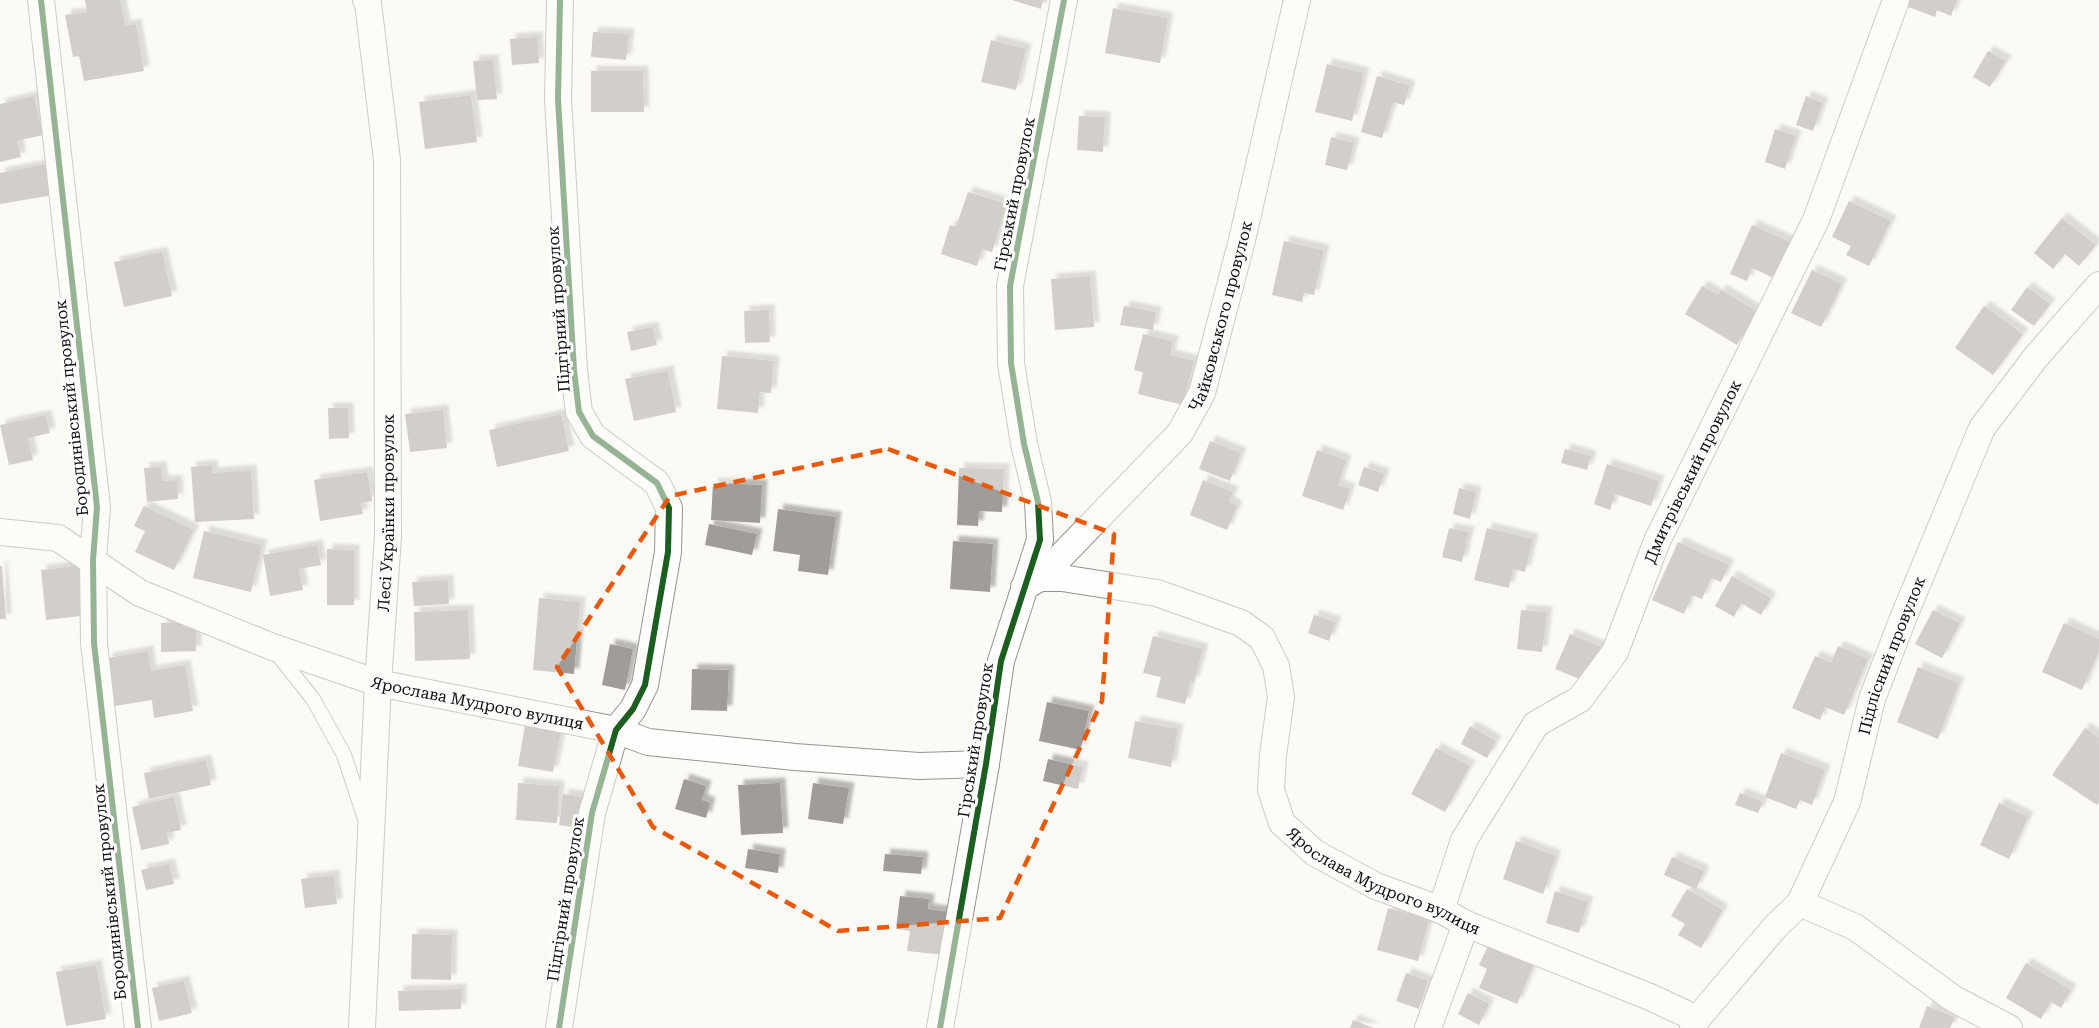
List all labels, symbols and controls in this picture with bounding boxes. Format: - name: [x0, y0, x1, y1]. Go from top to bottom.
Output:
- street label: Гірський провулок: [990, 115, 1039, 273]
- street label: Чайковського провулок: [1184, 219, 1256, 416]
- street label: Підгірний провулок: [543, 225, 574, 393]
- street label: Бородинівський провулок: [51, 299, 92, 517]
- street label: Дмитрівський провулок: [1640, 377, 1745, 566]
- street label: Лесі Українки провулок: [374, 414, 398, 612]
- street label: Підлісний провулок: [1855, 573, 1929, 737]
- street label: Гірський провулок: [954, 661, 997, 819]
- street label: Ярослава Мудрого вулиця: [368, 672, 585, 733]
- street label: Бородинівський провулок: [89, 783, 130, 1001]
- street label: Підгірний провулок: [543, 815, 588, 983]
- street label: Ярослава Мудрого вулиця: [1283, 823, 1483, 939]

